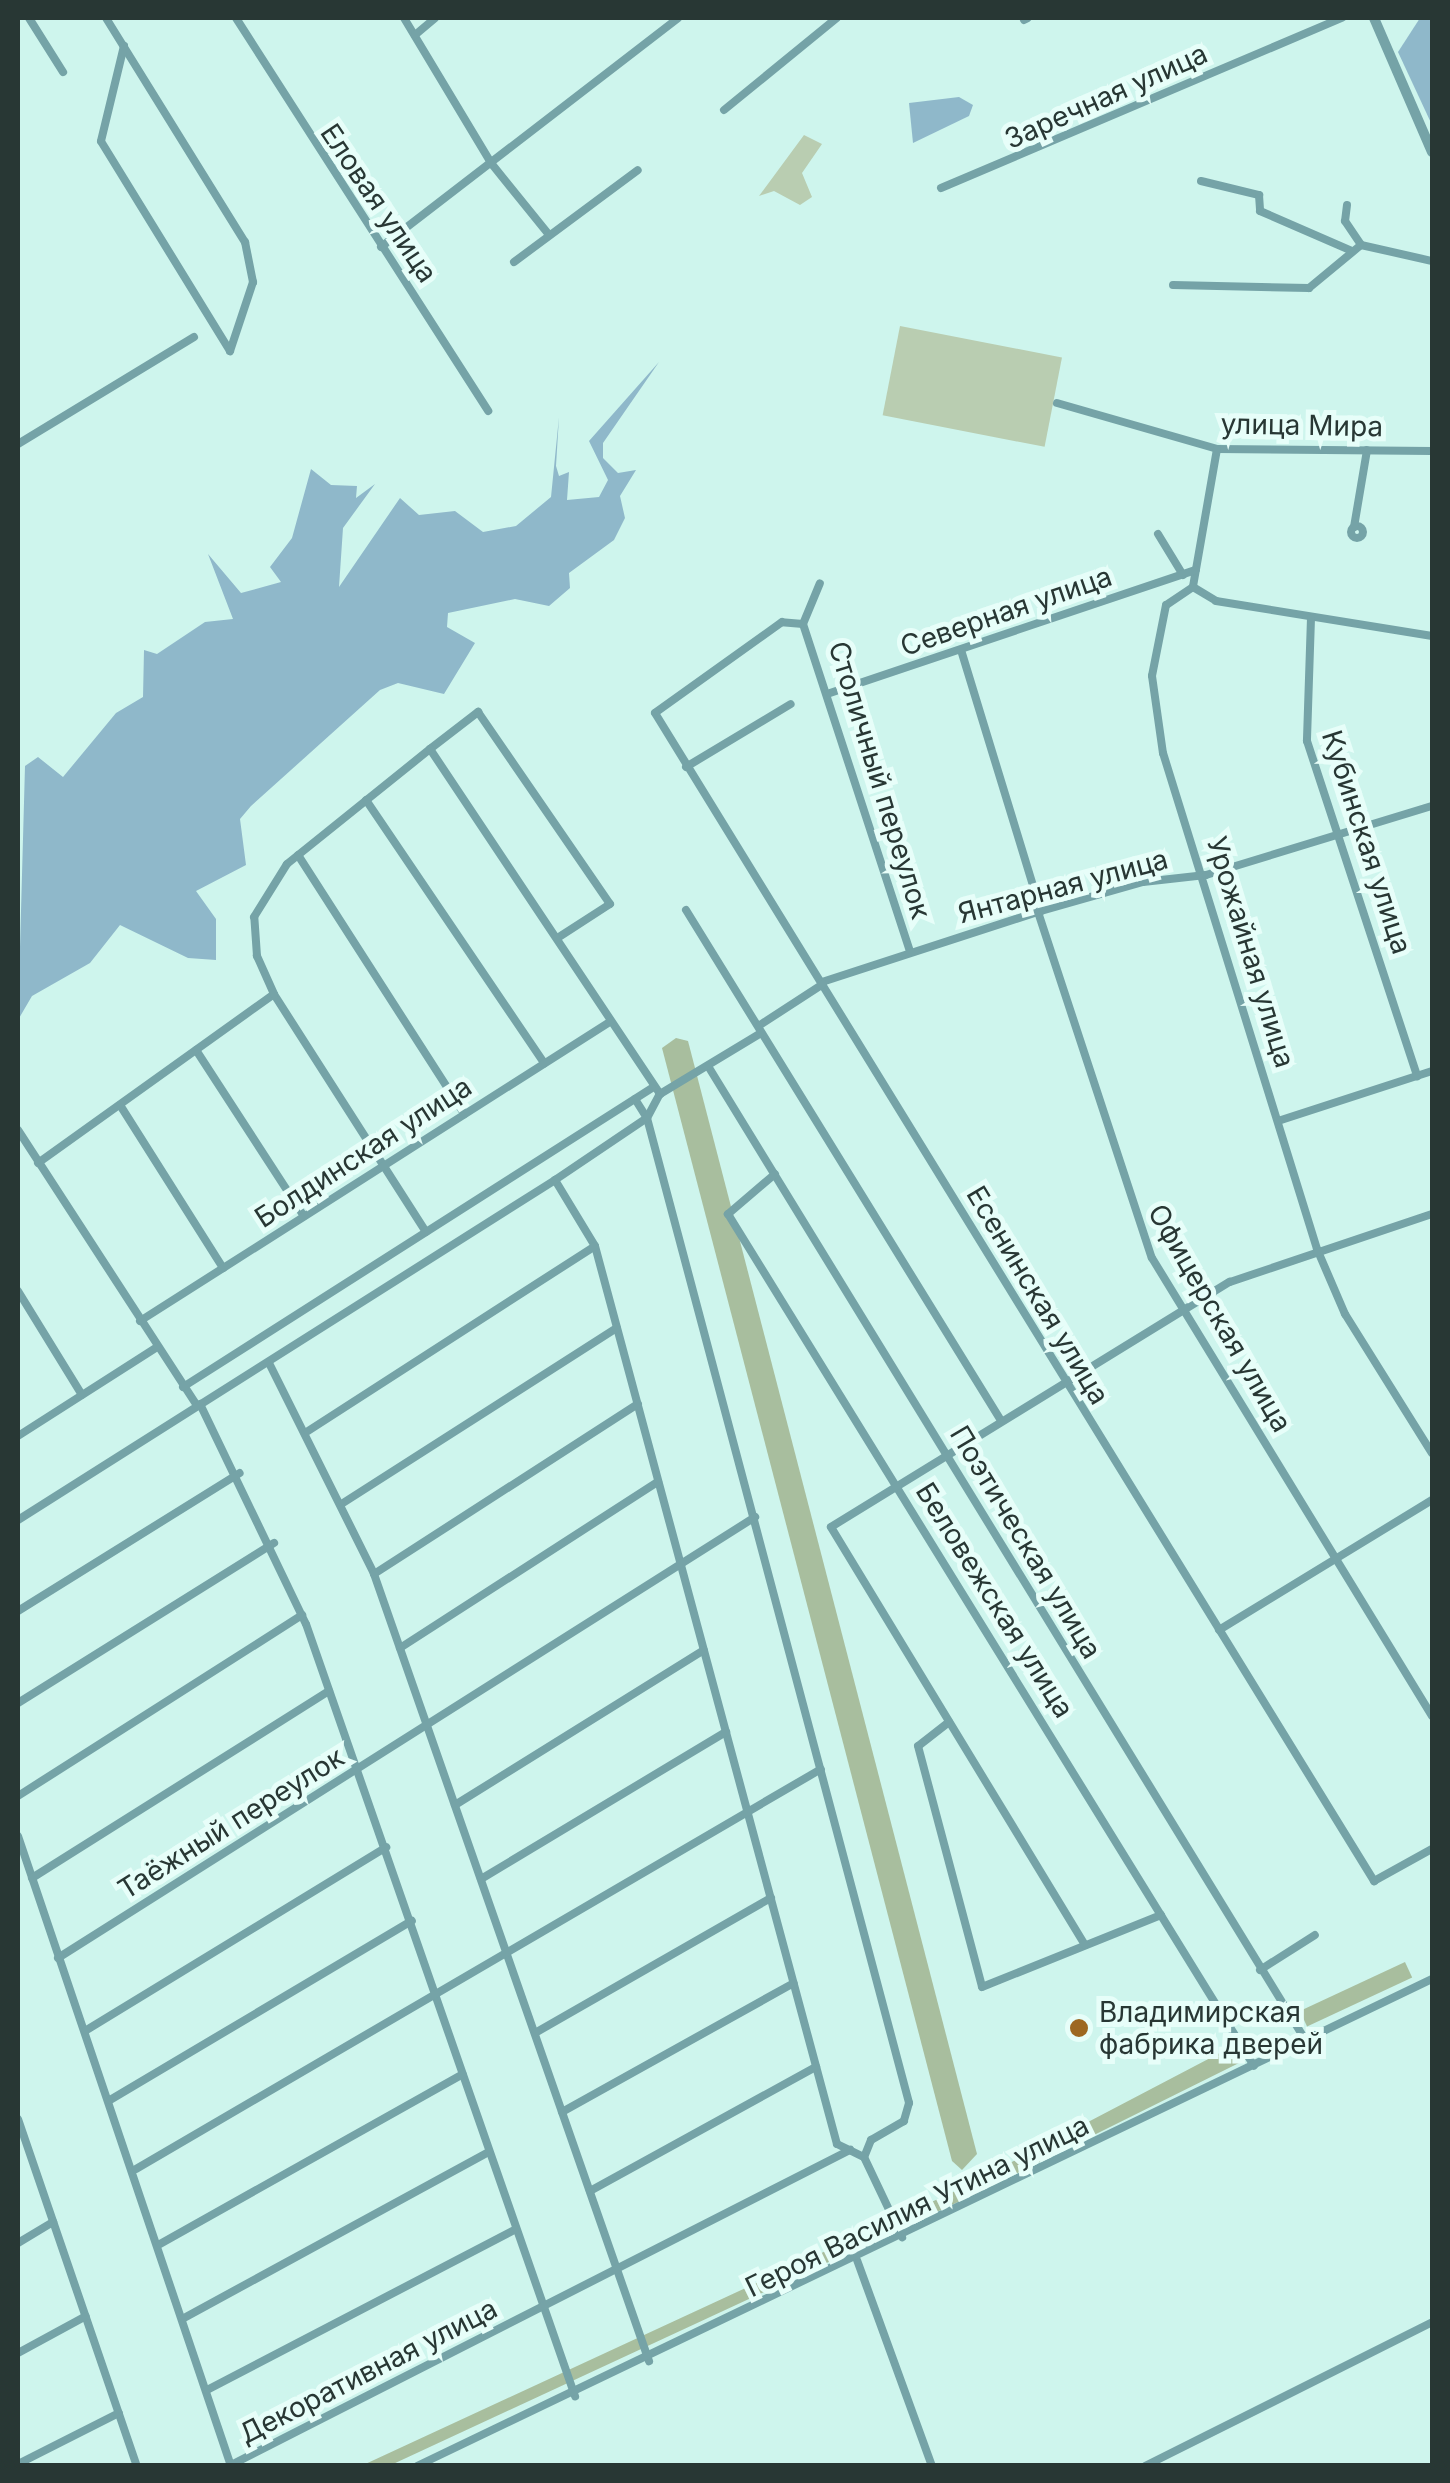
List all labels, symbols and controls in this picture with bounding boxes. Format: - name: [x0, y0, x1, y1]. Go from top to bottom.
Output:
- street label: Заречная улица: [1000, 36, 1212, 156]
- street label: Еловая улица: [314, 117, 444, 289]
- street label: улица Мира: [1221, 407, 1383, 443]
- street label: Северная улица: [896, 559, 1116, 663]
- street label: Столичный переулок: [822, 637, 938, 923]
- street label: Кубинская улица: [1315, 726, 1419, 958]
- street label: Урожайная улица: [1200, 832, 1302, 1072]
- street label: Янтарная улица: [954, 842, 1172, 930]
- street label: Болдинская улица: [248, 1069, 478, 1235]
- street label: Есенинская улица: [960, 1180, 1116, 1410]
- street label: Офицерская улица: [1141, 1198, 1299, 1438]
- street label: Поэтическая улица: [943, 1419, 1109, 1665]
- street label: Беловежская улица: [909, 1476, 1081, 1724]
- street label: Таёжный переулок: [112, 1740, 350, 1906]
- place label: Владимирская фабрика дверей: [1099, 1995, 1323, 2061]
- marker: Владимирская фабрика дверей: [1068, 2017, 1090, 2039]
- street label: Героя Василия Утина улица: [740, 2108, 1094, 2304]
- street label: Декоративная улица: [233, 2291, 503, 2451]

